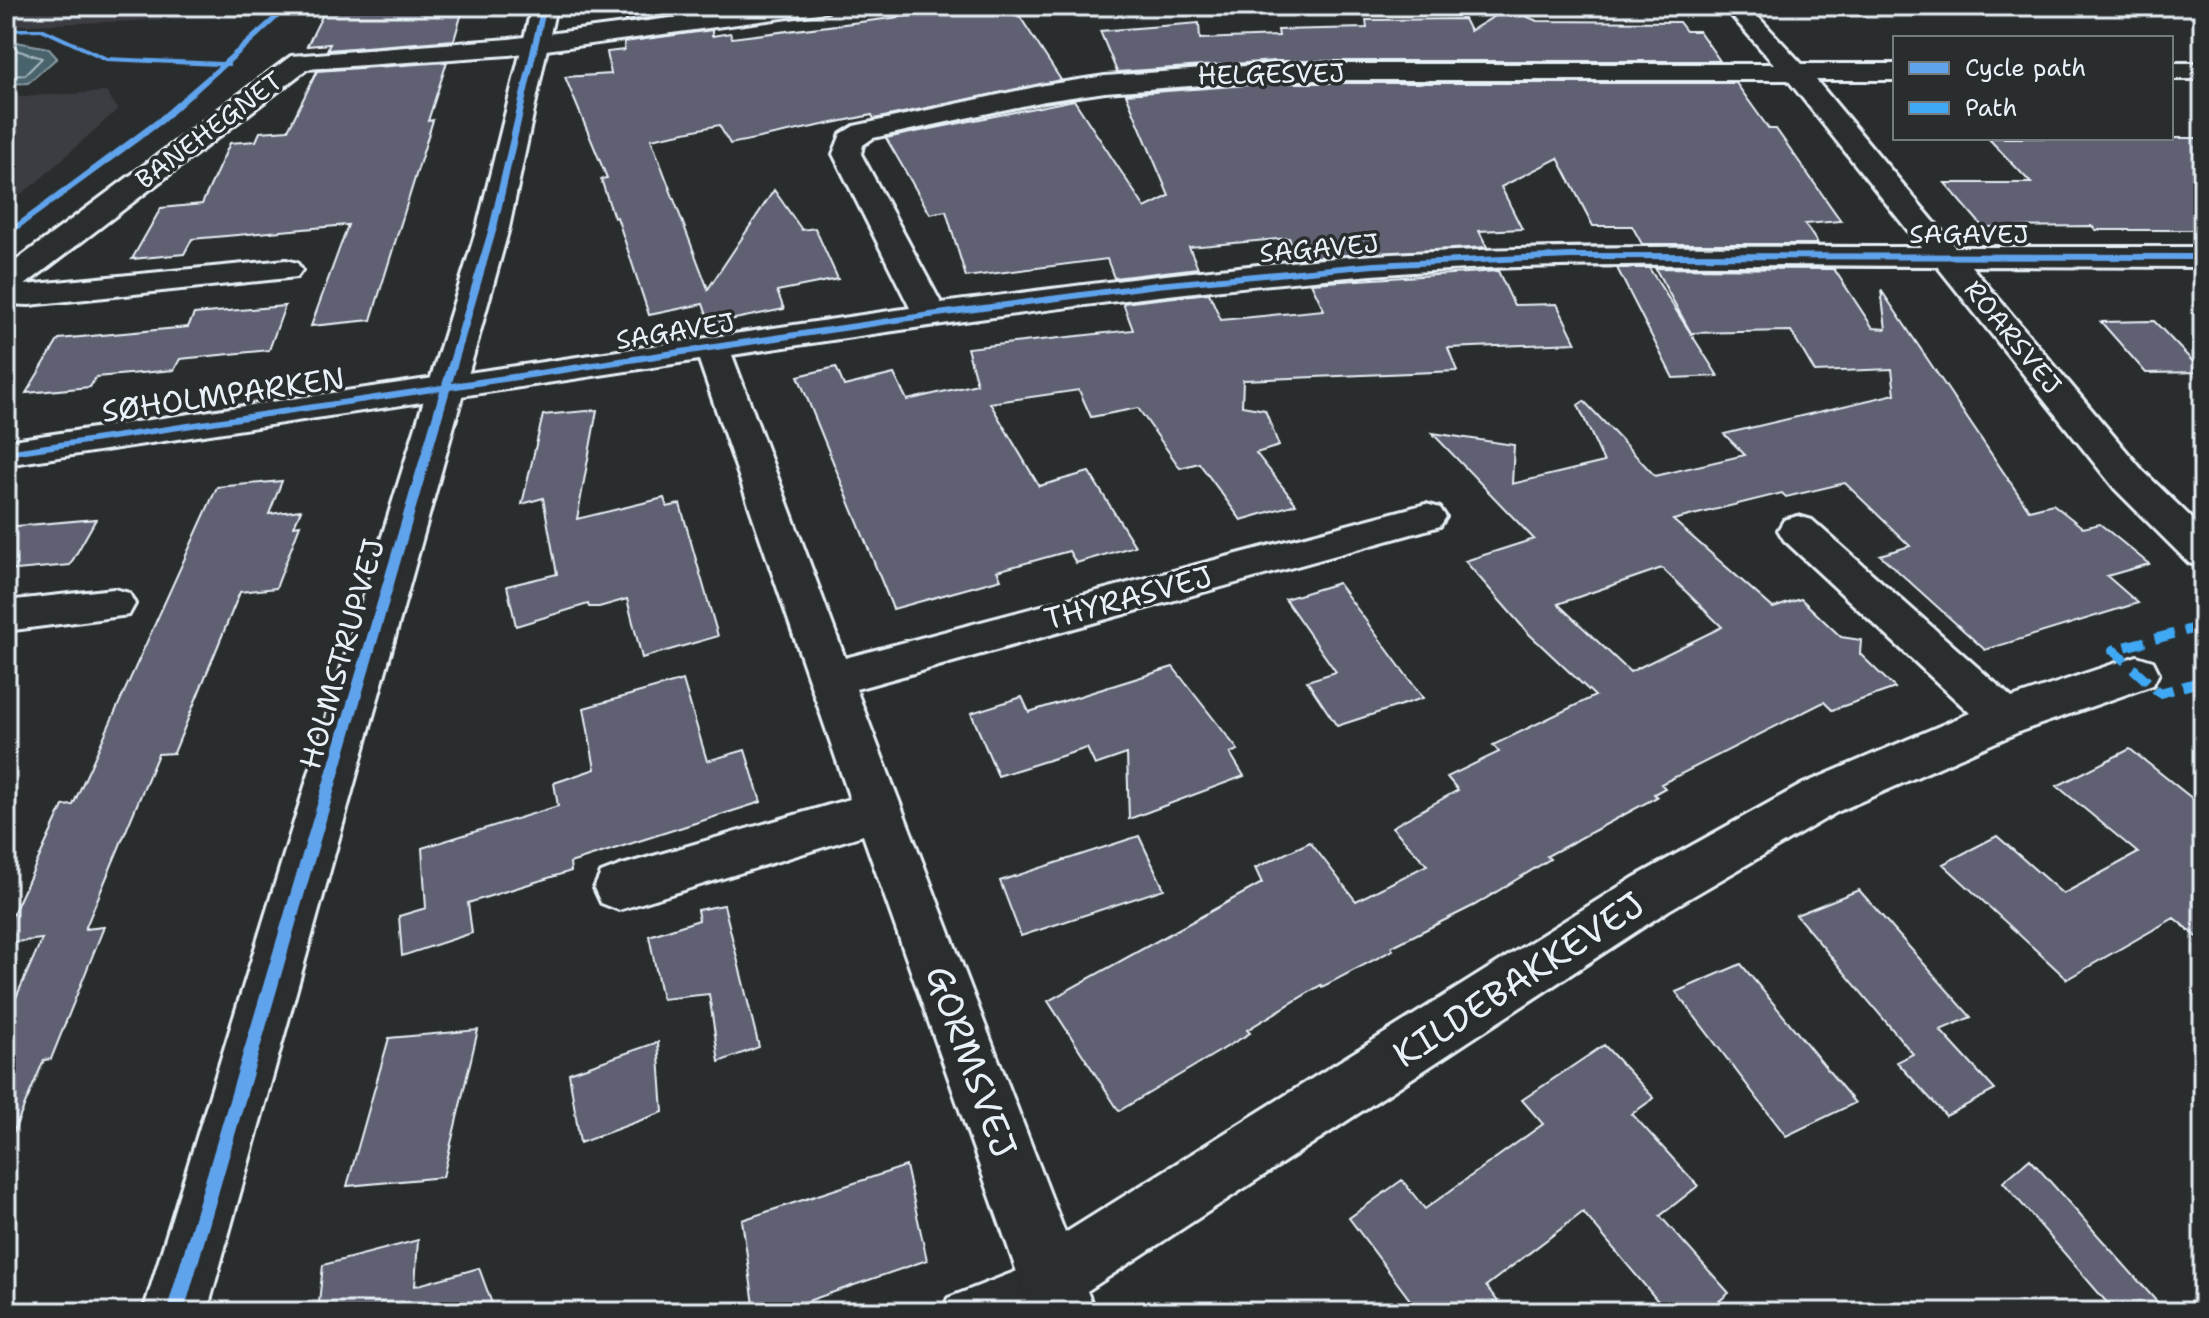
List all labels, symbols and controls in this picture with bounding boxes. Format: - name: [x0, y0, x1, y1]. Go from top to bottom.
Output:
- legend: [1893, 36, 2173, 140]
- text: Cycle path: [1965, 52, 2086, 84]
- street label: HELGESVEJ: [1197, 55, 1345, 92]
- street label: BANEHEGNET: [128, 63, 289, 196]
- text: Path: [1965, 92, 2017, 124]
- street label: SAGAVEJ: [1909, 216, 2029, 251]
- street label: SAGAVEJ: [1258, 225, 1380, 270]
- street label: ROARSVEJ: [1957, 273, 2070, 401]
- street label: SAGAVEJ: [613, 304, 737, 357]
- street label: SØHOLMPARKEN: [99, 357, 347, 432]
- street label: HOLMSTRUPVEJ: [289, 534, 394, 774]
- street label: THYRASVEJ: [1040, 556, 1216, 640]
- street label: KILDEBAKKEVEJ: [1383, 880, 1653, 1079]
- street label: GORMSVEJ: [914, 958, 1029, 1164]

